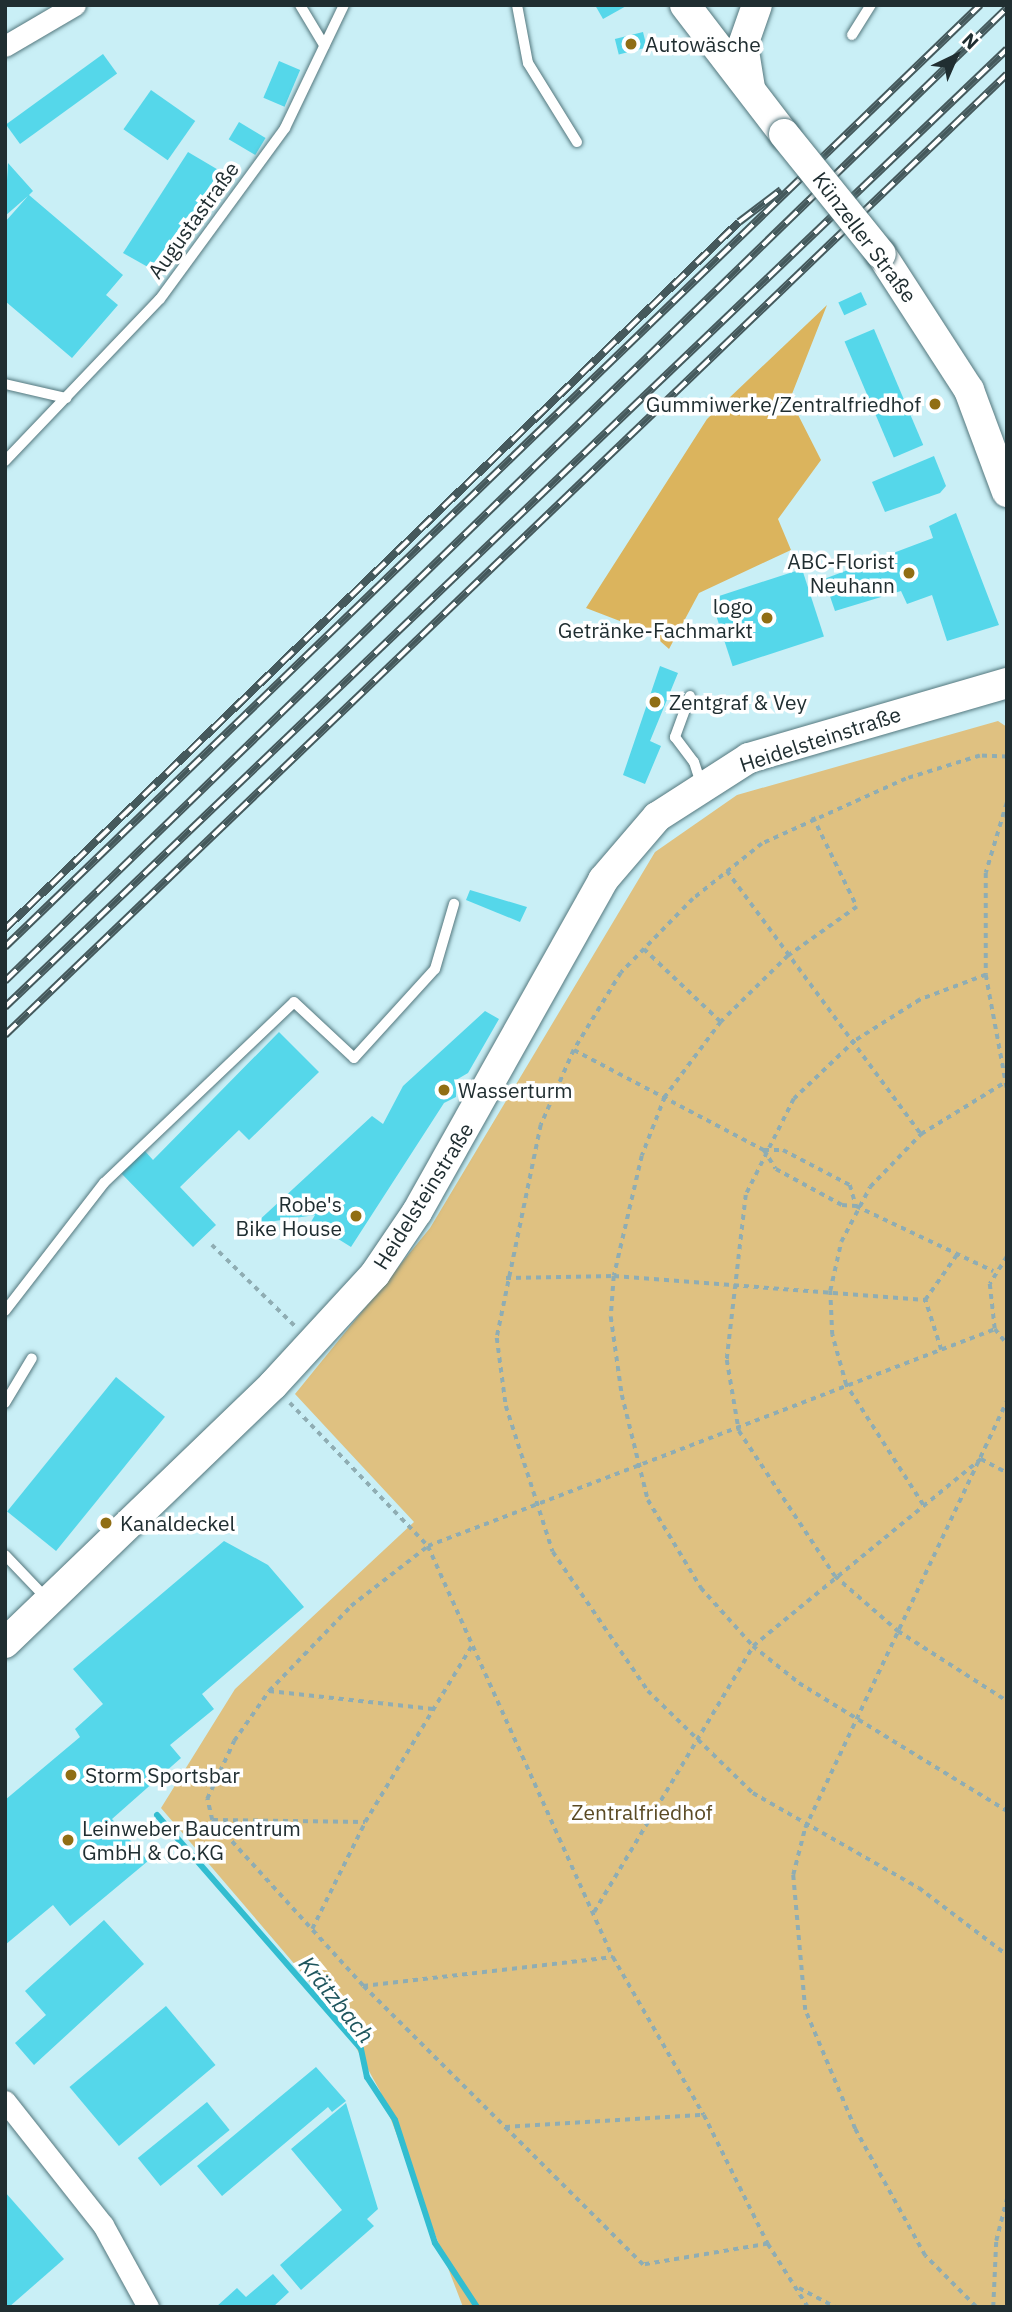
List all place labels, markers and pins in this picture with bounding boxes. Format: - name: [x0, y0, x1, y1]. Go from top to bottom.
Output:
- place label: Autowäsche: [645, 31, 761, 57]
- marker: Autowäsche: [623, 36, 639, 52]
- place label: Gummiwerke/Zentralfriedhof: [646, 391, 921, 417]
- marker: Gummiwerke/Zentralfriedhof: [927, 396, 943, 412]
- place label: ABC-Florist Neuhann: [787, 548, 895, 598]
- marker: ABC-Florist Neuhann: [901, 565, 917, 581]
- place label: logo Getränke-Fachmarkt: [558, 593, 753, 643]
- marker: logo Getränke-Fachmarkt: [759, 610, 775, 626]
- place label: Zentgraf & Vey: [669, 689, 807, 715]
- marker: Zentgraf & Vey: [647, 694, 663, 710]
- place label: Wasserturm: [458, 1077, 573, 1103]
- marker: Wasserturm: [436, 1082, 452, 1098]
- place label: Robe's Bike House: [236, 1191, 342, 1241]
- marker: Robe's Bike House: [348, 1208, 364, 1224]
- place label: Kanaldeckel: [120, 1510, 235, 1536]
- marker: Kanaldeckel: [98, 1515, 114, 1531]
- place label: Storm Sportsbar: [85, 1762, 240, 1788]
- marker: Storm Sportsbar: [63, 1767, 79, 1783]
- place label: Leinweber Baucentrum GmbH & Co.KG: [82, 1815, 301, 1865]
- marker: Leinweber Baucentrum GmbH & Co.KG: [60, 1832, 76, 1848]

